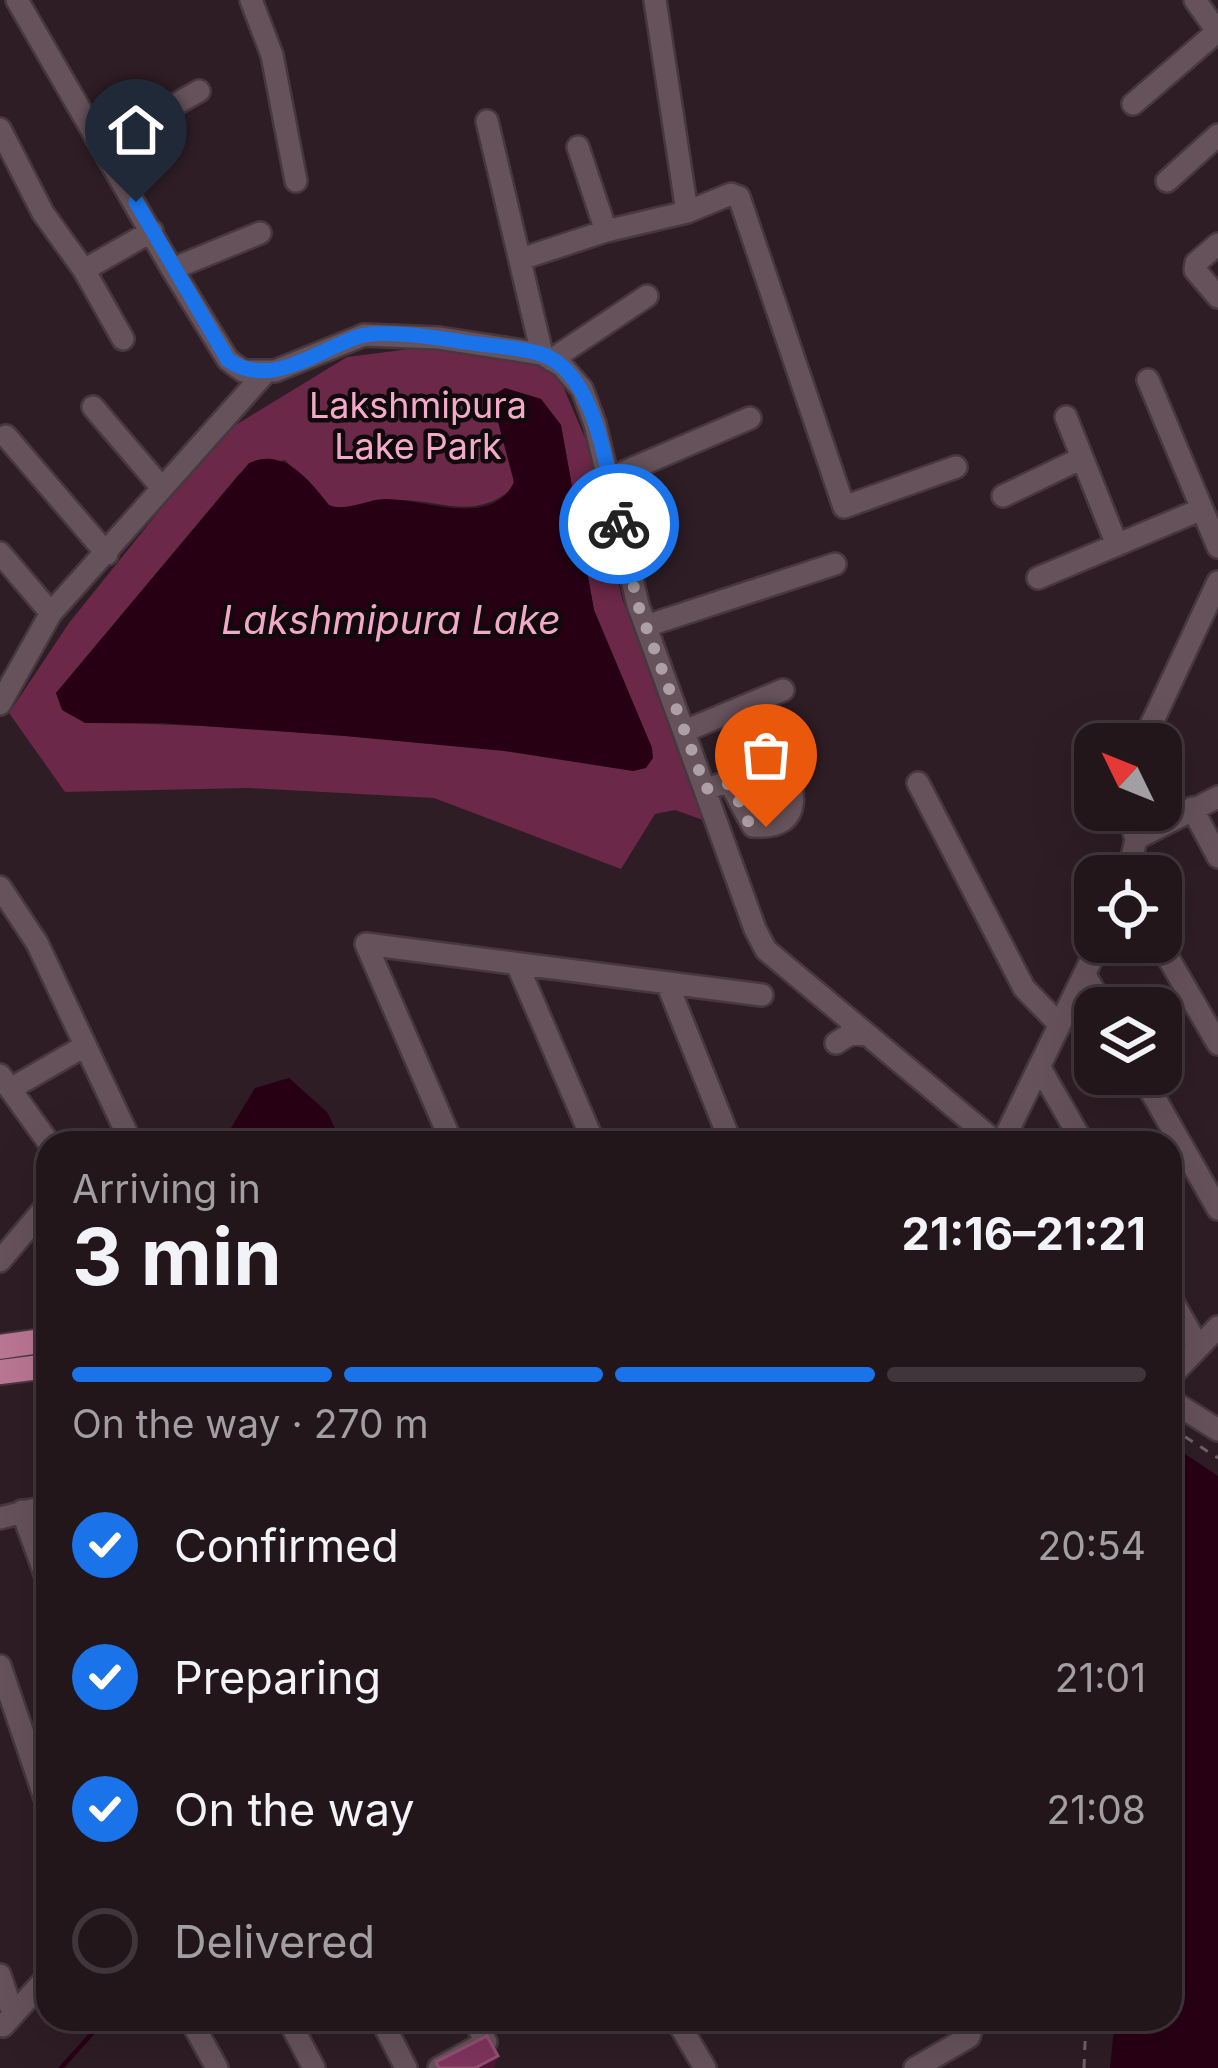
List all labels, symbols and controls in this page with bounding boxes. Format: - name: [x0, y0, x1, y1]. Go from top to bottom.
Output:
- pin: [85, 79, 187, 202]
- icon: home: [103, 97, 169, 163]
- park label: Lakshmipura Lake Park: [309, 383, 527, 468]
- courier: [559, 464, 679, 584]
- icon: bike: [586, 491, 652, 557]
- water label: Lakshmipura Lake: [221, 596, 561, 643]
- pin: [715, 704, 817, 827]
- icon: bag: [733, 722, 799, 788]
- north arrow: [1074, 723, 1182, 831]
- map controls: [1074, 723, 1182, 1095]
- button: locate: [1074, 855, 1182, 963]
- button: layers: [1074, 987, 1182, 1095]
- text: Arriving in: [72, 1165, 261, 1212]
- text: 21:16–21:21: [902, 1206, 1146, 1261]
- text: 3 min: [72, 1209, 282, 1304]
- text: On the way · 270 m: [72, 1400, 429, 1447]
- icon: check: [72, 1512, 138, 1578]
- text: Confirmed: [174, 1518, 399, 1573]
- text: 20:54: [1037, 1522, 1146, 1569]
- icon: check: [72, 1644, 138, 1710]
- text: Preparing: [174, 1650, 381, 1705]
- text: 21:01: [1055, 1654, 1146, 1701]
- icon: check: [72, 1776, 138, 1842]
- text: On the way: [174, 1782, 415, 1837]
- text: 21:08: [1046, 1786, 1146, 1833]
- text: Delivered: [174, 1914, 375, 1969]

